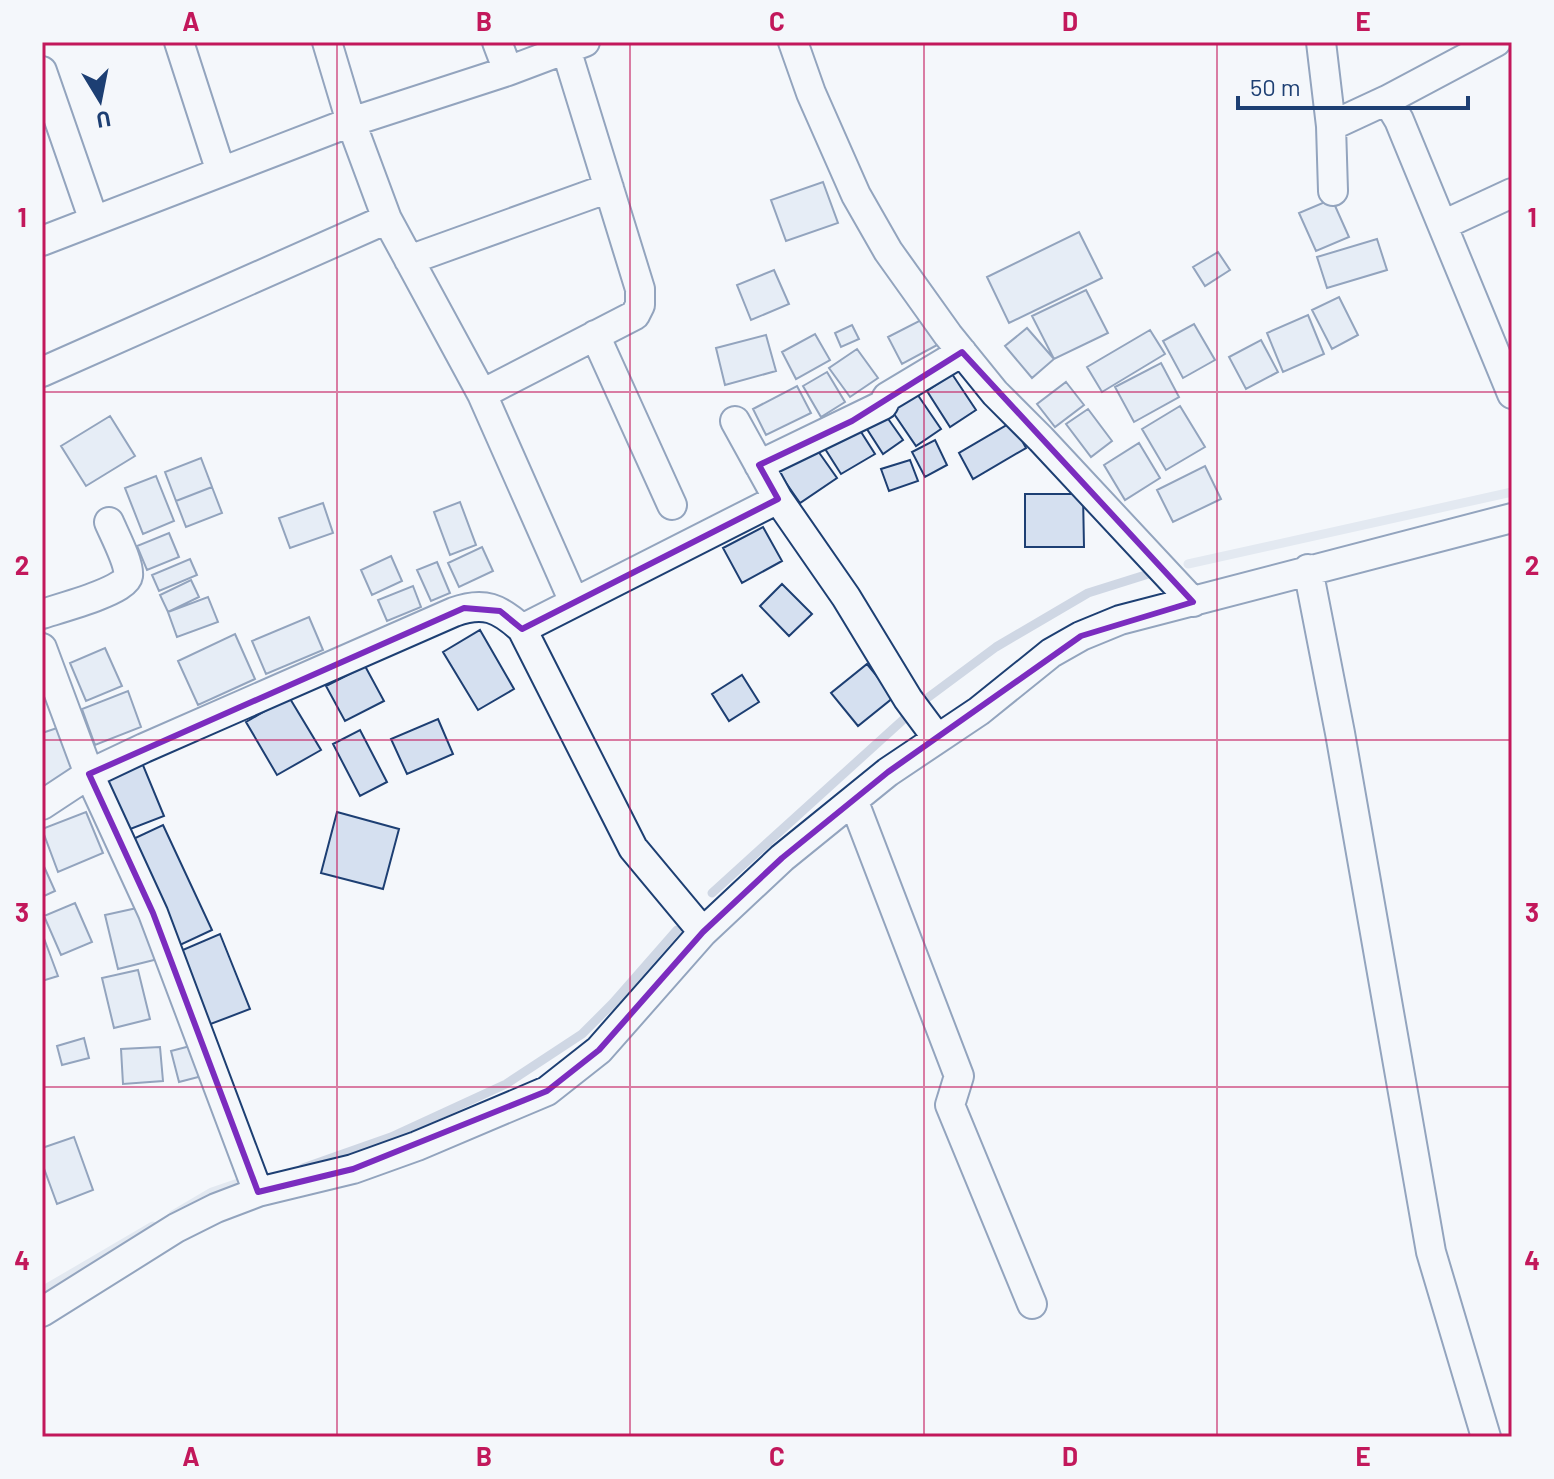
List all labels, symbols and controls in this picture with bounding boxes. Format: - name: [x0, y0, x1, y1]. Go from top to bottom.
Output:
- text: A: [182, 5, 200, 36]
- text: B: [476, 5, 492, 36]
- text: C: [769, 5, 785, 36]
- text: D: [1062, 5, 1078, 36]
- text: E: [1355, 5, 1371, 36]
- north arrow: [60, 60, 140, 140]
- scale bar: [1238, 60, 1468, 110]
- text: 50 m: [1250, 72, 1301, 101]
- text: U: [95, 107, 113, 135]
- text: 1: [17, 201, 27, 232]
- text: 1: [1527, 201, 1537, 232]
- text: 2: [15, 549, 29, 580]
- text: 2: [1525, 549, 1539, 580]
- text: 3: [15, 896, 29, 927]
- text: 3: [1525, 896, 1539, 927]
- text: 4: [14, 1244, 30, 1275]
- text: 4: [1524, 1244, 1540, 1275]
- text: A: [182, 1440, 200, 1471]
- text: B: [476, 1440, 492, 1471]
- text: C: [769, 1440, 785, 1471]
- text: D: [1062, 1440, 1078, 1471]
- text: E: [1355, 1440, 1371, 1471]

